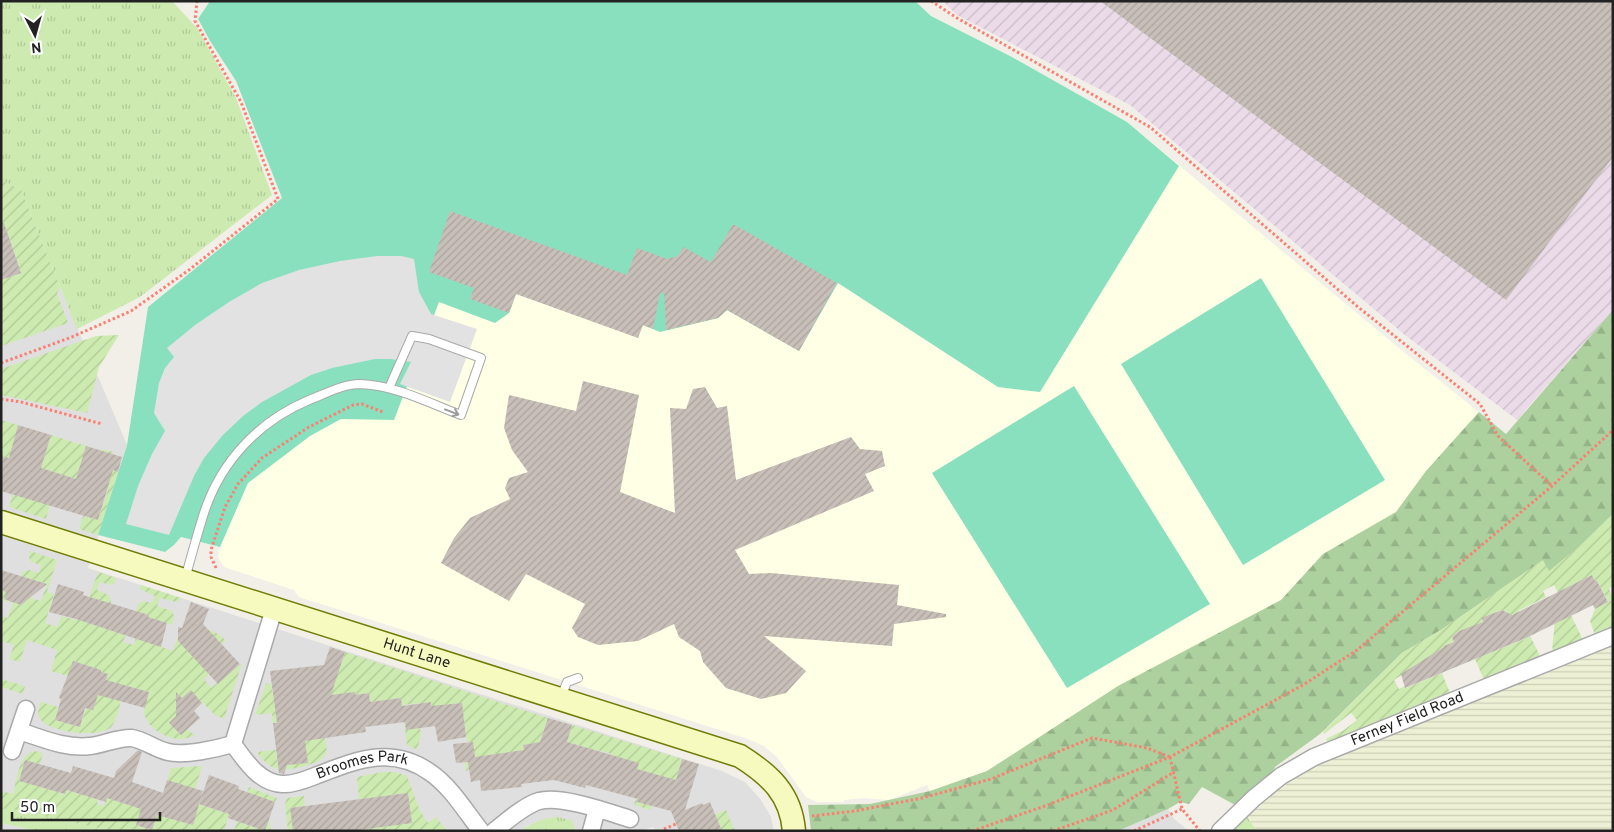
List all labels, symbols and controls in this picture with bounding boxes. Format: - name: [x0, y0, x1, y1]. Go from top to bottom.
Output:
- north arrow: [10, 10, 60, 60]
- text: N: [30, 37, 42, 55]
- one-way arrow: [444, 408, 459, 417]
- street label: Hunt Lane: [381, 634, 453, 673]
- street label: Ferney Field Road: [1348, 688, 1467, 751]
- street label: Broomes Park: [314, 748, 411, 784]
- scale bar: [12, 790, 160, 822]
- text: 50 m: [20, 799, 55, 818]

